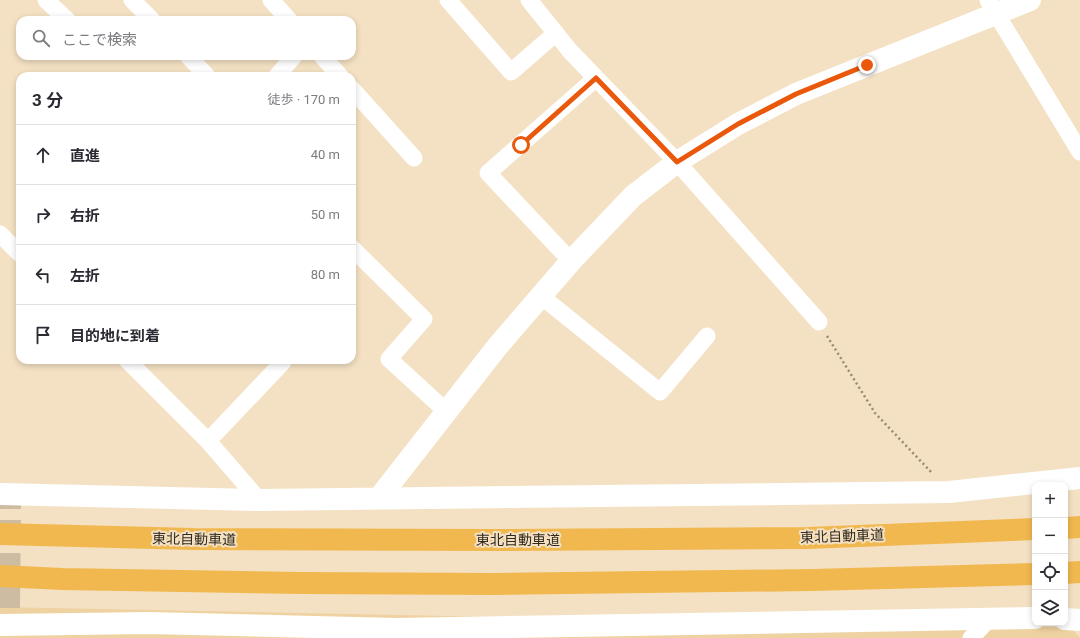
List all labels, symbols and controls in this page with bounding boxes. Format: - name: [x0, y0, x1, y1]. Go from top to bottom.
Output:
- search box: [16, 16, 356, 60]
- icon: search: [30, 27, 52, 49]
- text: ここで検索: [62, 31, 137, 49]
- route end: [858, 56, 876, 74]
- text: 3 分: [32, 90, 63, 110]
- text: 徒歩 · 170 m: [268, 92, 340, 107]
- route start: [512, 136, 530, 154]
- icon: ahead: [32, 144, 54, 166]
- text: 直進: [70, 147, 100, 165]
- text: 40 m: [311, 147, 340, 162]
- icon: right: [32, 204, 54, 226]
- text: 右折: [70, 207, 100, 225]
- text: 50 m: [311, 207, 340, 222]
- icon: left: [32, 264, 54, 286]
- text: 左折: [70, 267, 100, 285]
- text: 80 m: [311, 267, 340, 282]
- icon: arrive: [32, 324, 54, 346]
- text: 目的地に到着: [70, 327, 160, 345]
- map controls: [1032, 482, 1068, 626]
- button: +: [1032, 482, 1068, 518]
- button: −: [1032, 518, 1068, 554]
- street label: 東北自動車道: [800, 527, 884, 545]
- street label: 東北自動車道: [152, 530, 236, 548]
- street label: 東北自動車道: [476, 532, 560, 548]
- button: locate: [1032, 554, 1068, 590]
- button: layers: [1032, 590, 1068, 626]

